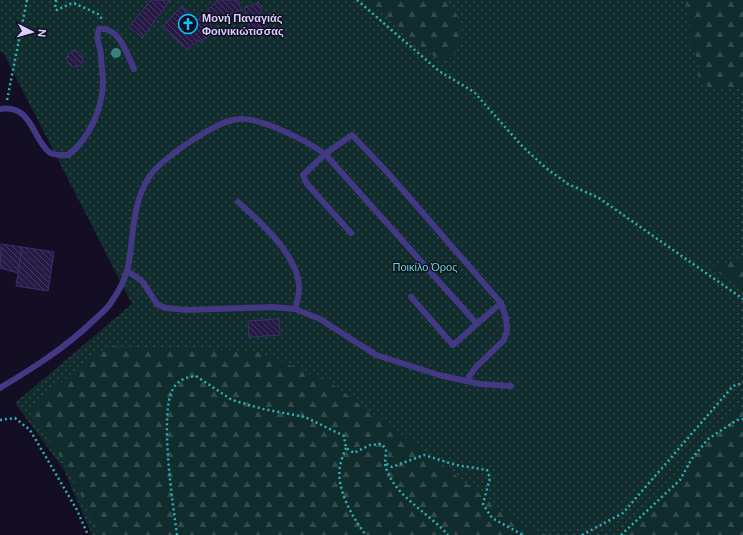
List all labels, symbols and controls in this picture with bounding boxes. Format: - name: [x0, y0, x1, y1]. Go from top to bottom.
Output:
- place label: Μονή Παναγιάς Φοινικιώτισσας: [202, 11, 284, 38]
- north arrow: [12, 12, 52, 52]
- church icon: Μονή Παναγιάς Φοινικιώτισσας: [177, 13, 199, 35]
- text: N: [35, 28, 49, 38]
- park label: Ποικίλο Όρος: [392, 260, 458, 274]

